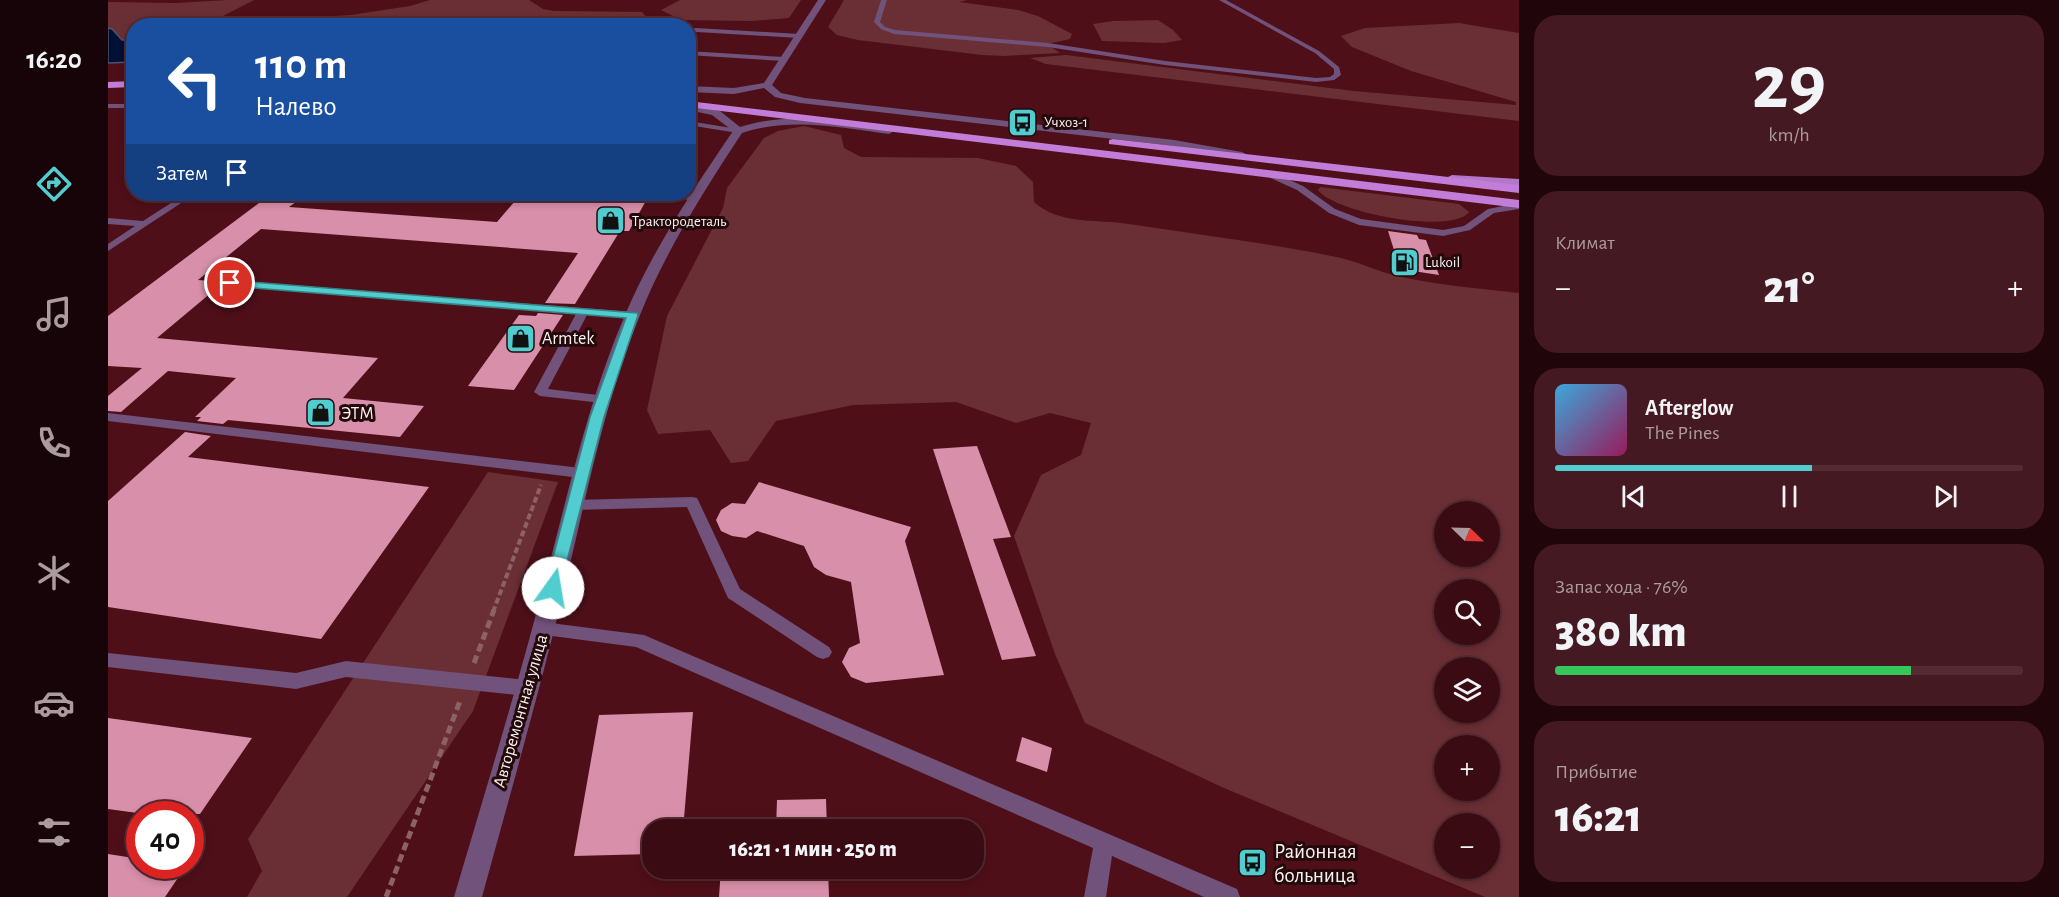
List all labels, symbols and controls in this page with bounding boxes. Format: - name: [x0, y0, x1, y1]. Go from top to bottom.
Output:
- icon: left: [156, 42, 234, 120]
- text: 110 m: [255, 44, 347, 86]
- text: 29: [1752, 45, 1826, 123]
- text: 16:20: [26, 46, 82, 73]
- text: Налево: [255, 93, 337, 120]
- bus stop icon: Учхоз-1: [1007, 106, 1039, 138]
- place label: Учхоз-1: [1044, 115, 1088, 130]
- text: km/h: [1768, 125, 1810, 145]
- icon: arrive: [220, 156, 253, 189]
- text: Затем: [156, 162, 208, 184]
- icon: directions: [33, 163, 75, 205]
- shop icon: Трактородеталь: [595, 205, 627, 237]
- place label: Трактородеталь: [632, 214, 727, 229]
- text: Климат: [1555, 233, 1615, 253]
- fuel station icon: Lukoil: [1388, 246, 1420, 278]
- place label: Lukoil: [1425, 255, 1460, 270]
- pin: [204, 257, 255, 308]
- icon: arrive: [213, 266, 246, 299]
- text: 21°: [1763, 266, 1815, 311]
- text: −: [1555, 272, 1571, 305]
- text: +: [2007, 272, 2023, 305]
- icon: music: [33, 293, 75, 335]
- shop icon: Armtek: [505, 322, 537, 354]
- place label: Armtek: [542, 330, 595, 348]
- shop icon: ЭТМ: [304, 397, 336, 429]
- text: Afterglow: [1645, 397, 1733, 419]
- place label: ЭТМ: [341, 405, 374, 423]
- icon: phone: [33, 422, 75, 464]
- text: The Pines: [1645, 423, 1720, 443]
- icon: previous: [1617, 480, 1650, 513]
- icon: pause: [1773, 480, 1806, 513]
- icon: next: [1929, 480, 1962, 513]
- north arrow: [1434, 501, 1500, 567]
- map controls: [1434, 501, 1500, 879]
- icon: climate: [33, 552, 75, 594]
- position arrow: [521, 556, 585, 620]
- text: Запас хода · 76%: [1555, 577, 1688, 597]
- button: search: [1434, 579, 1500, 645]
- text: 380 km: [1555, 610, 1687, 655]
- street label: Авторемонтная улица: [490, 633, 551, 790]
- button: layers: [1434, 657, 1500, 723]
- icon: car: [33, 682, 75, 724]
- button: +: [1434, 735, 1500, 801]
- text: Прибытие: [1555, 762, 1637, 782]
- text: 16:21: [1555, 795, 1642, 840]
- speed limit sign: 40: [126, 801, 204, 879]
- icon: filters: [33, 811, 75, 853]
- button: −: [1434, 813, 1500, 879]
- text: 16:21 · 1 мин · 250 m: [729, 838, 897, 860]
- place label: Районная больница: [1274, 841, 1357, 886]
- bus stop icon: Районная больница: [1237, 847, 1269, 879]

